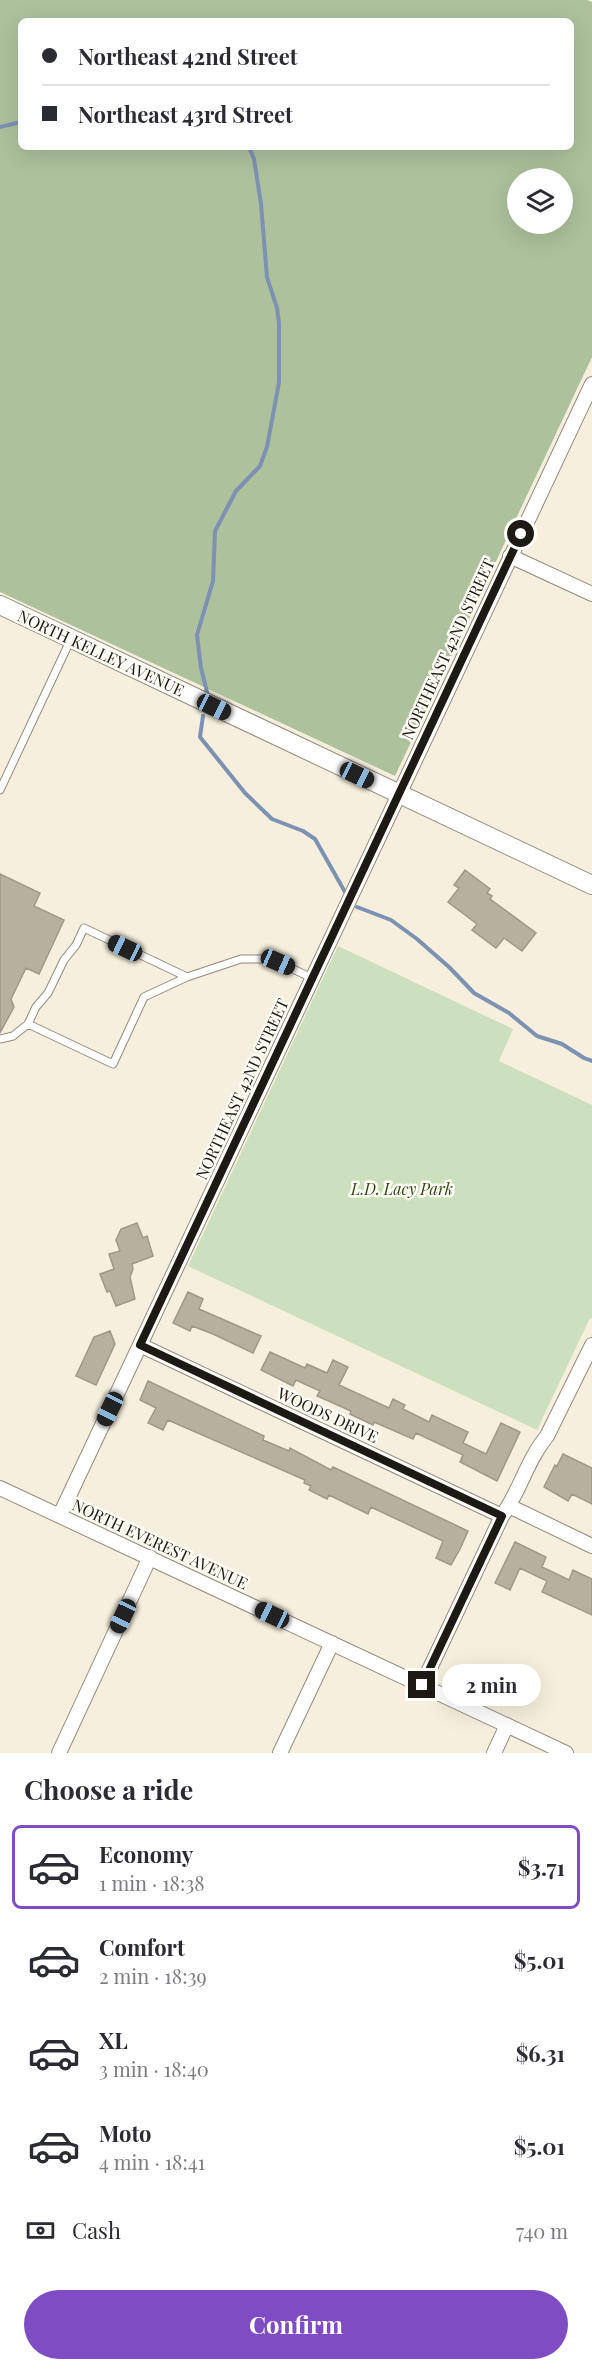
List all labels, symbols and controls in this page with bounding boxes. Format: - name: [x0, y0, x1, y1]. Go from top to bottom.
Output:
- text: Northeast 42nd Street: [78, 41, 298, 71]
- text: Northeast 43rd Street: [78, 99, 293, 129]
- map controls: [507, 168, 573, 234]
- button: layers: [507, 168, 573, 234]
- route start: [507, 520, 534, 547]
- street label: NORTHEAST 42ND STREET: [396, 555, 499, 743]
- street label: NORTH KELLEY AVENUE: [15, 605, 188, 700]
- car: [194, 691, 234, 723]
- car: [337, 759, 377, 791]
- car: [105, 932, 145, 964]
- car: [258, 946, 298, 978]
- street label: NORTHEAST 42ND STREET: [190, 995, 293, 1183]
- park label: L.D. Lacy Park: [350, 1178, 453, 1199]
- street label: WOODS DRIVE: [273, 1382, 382, 1447]
- car: [94, 1389, 126, 1429]
- street label: NORTH EVEREST AVENUE: [69, 1494, 251, 1594]
- car: [107, 1596, 139, 1636]
- car: [252, 1599, 292, 1631]
- callout: 2 min: [443, 1664, 542, 1706]
- route end: [408, 1671, 435, 1698]
- text: 2 min: [466, 1671, 517, 1698]
- text: Choose a ride: [24, 1771, 193, 1807]
- text: Economy: [99, 1839, 193, 1869]
- icon: car: [27, 1840, 81, 1894]
- text: $3.71: [518, 1852, 565, 1882]
- text: 1 min · 18:38: [99, 1869, 205, 1896]
- text: Comfort: [99, 1932, 185, 1962]
- icon: car: [27, 1933, 81, 1987]
- text: $5.01: [514, 1945, 565, 1975]
- text: 2 min · 18:39: [99, 1962, 207, 1989]
- text: XL: [99, 2025, 128, 2055]
- icon: car: [27, 2026, 81, 2080]
- text: $6.31: [516, 2038, 565, 2068]
- text: 3 min · 18:40: [99, 2055, 209, 2082]
- text: Moto: [99, 2118, 152, 2148]
- icon: car: [27, 2119, 81, 2173]
- text: $5.01: [514, 2131, 565, 2161]
- text: 4 min · 18:41: [99, 2148, 205, 2175]
- icon: cash: [24, 2214, 57, 2247]
- text: Cash: [72, 2215, 121, 2245]
- text: 740 m: [516, 2217, 568, 2244]
- button: Confirm: [24, 2290, 568, 2359]

